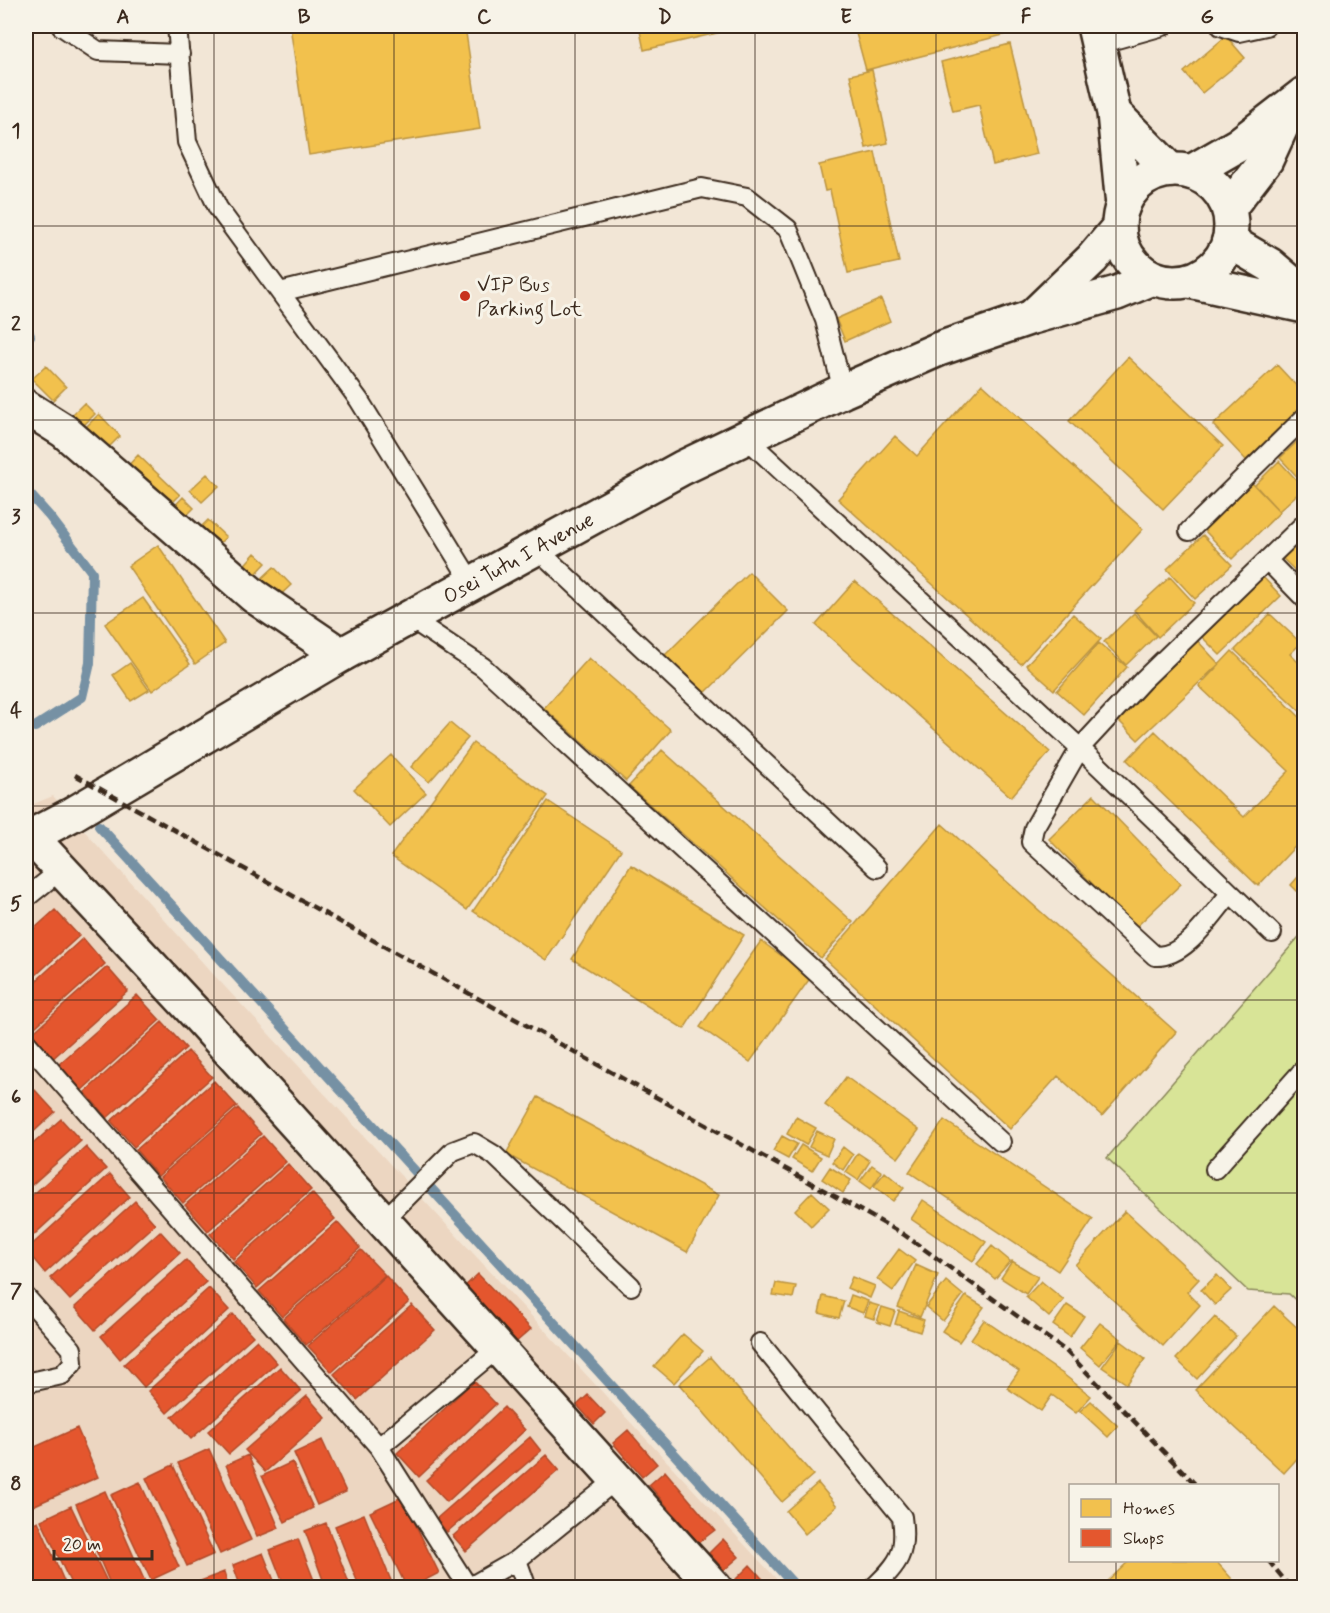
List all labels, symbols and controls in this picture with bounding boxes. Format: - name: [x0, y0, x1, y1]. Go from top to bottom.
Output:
- text: A: [116, 4, 130, 31]
- text: B: [298, 4, 311, 31]
- text: C: [477, 4, 492, 31]
- text: D: [658, 4, 672, 31]
- text: E: [840, 4, 852, 31]
- text: F: [1021, 4, 1032, 31]
- text: G: [1200, 4, 1214, 31]
- text: 1: [12, 118, 20, 145]
- place label: VIP Bus Parking Lot: [477, 271, 583, 325]
- marker: VIP Bus Parking Lot: [458, 289, 472, 303]
- text: 2: [11, 311, 21, 338]
- text: 3: [11, 504, 21, 531]
- street label: Osei Tutu I Avenue: [438, 506, 599, 611]
- text: 4: [10, 698, 22, 725]
- text: 5: [10, 891, 22, 918]
- text: 6: [11, 1084, 21, 1111]
- text: 7: [10, 1278, 22, 1305]
- text: 8: [10, 1471, 22, 1498]
- legend: [1069, 1484, 1279, 1562]
- text: Homes: [1123, 1497, 1175, 1521]
- scale bar: [54, 1523, 152, 1561]
- text: Shops: [1123, 1527, 1164, 1551]
- text: 20 m: [63, 1533, 101, 1557]

